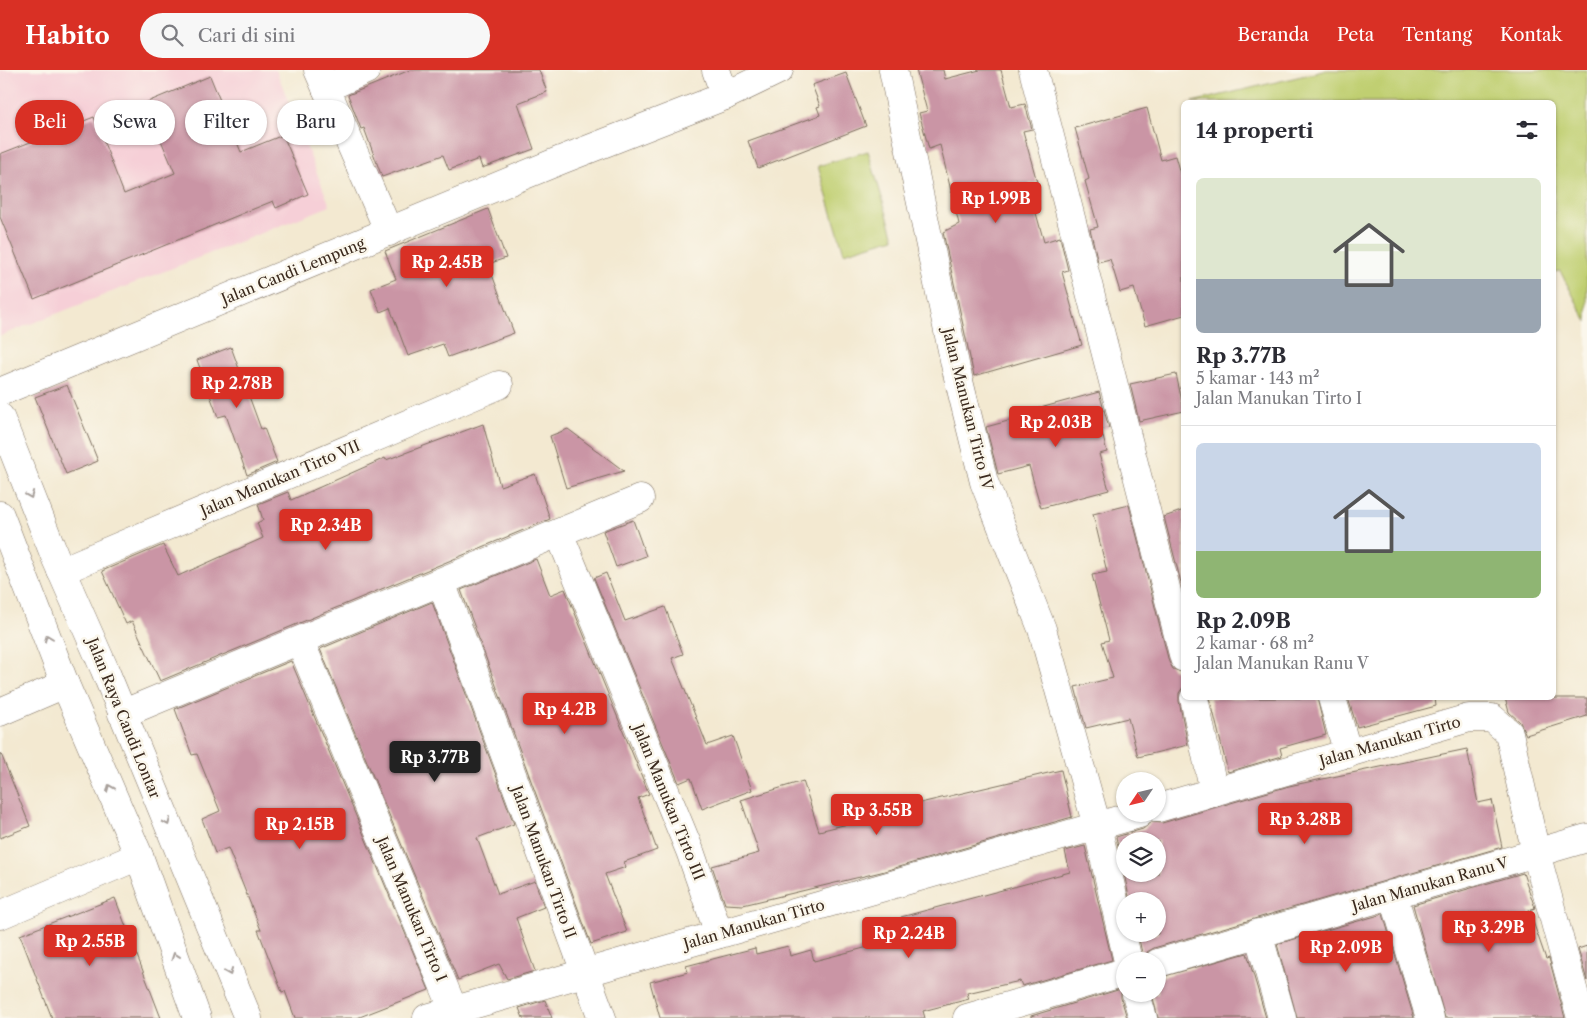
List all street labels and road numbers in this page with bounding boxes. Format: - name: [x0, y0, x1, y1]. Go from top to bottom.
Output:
- street label: Jalan Candi Lempung: [217, 233, 368, 309]
- street label: Jalan Manukan Tirto IV: [938, 324, 998, 493]
- street label: Jalan Manukan Tirto VII: [195, 436, 363, 521]
- street label: Jalan Raya Candi Lontar: [82, 633, 165, 802]
- street label: Jalan Manukan Tirto: [1315, 712, 1463, 771]
- street label: Jalan Manukan Tirto III: [628, 719, 709, 883]
- street label: Jalan Manukan Tirto II: [507, 781, 581, 941]
- street label: Jalan Manukan Tirto I: [372, 832, 451, 984]
- street label: Jalan Manukan Ranu V: [1348, 852, 1511, 916]
- street label: Jalan Manukan Tirto: [679, 895, 827, 954]

